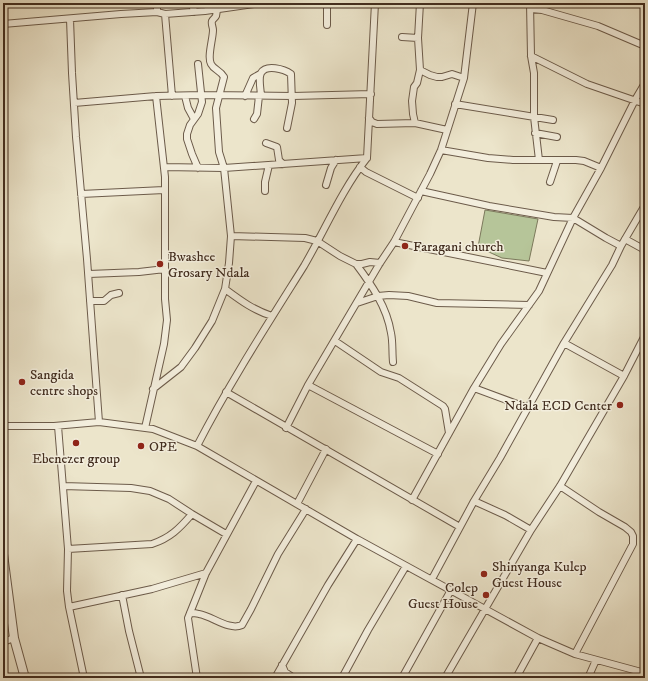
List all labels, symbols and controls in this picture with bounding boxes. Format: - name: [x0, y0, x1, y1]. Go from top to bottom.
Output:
- place label: Faragani church: [413, 238, 504, 256]
- marker: Faragani church: [400, 241, 410, 251]
- place label: Bwashee Grosary Ndala: [168, 248, 250, 282]
- marker: Bwashee Grosary Ndala: [155, 259, 165, 269]
- place label: Sangida centre shops: [30, 366, 98, 400]
- marker: Sangida centre shops: [17, 377, 27, 387]
- place label: Ndala ECD Center: [504, 397, 613, 415]
- marker: Ndala ECD Center: [615, 400, 625, 410]
- marker: Ebenezer group: [71, 438, 81, 448]
- place label: OPE: [149, 438, 177, 456]
- marker: OPE: [136, 441, 146, 451]
- place label: Ebenezer group: [32, 450, 120, 468]
- place label: Shinyanga Kulep Guest House: [492, 558, 587, 592]
- marker: Shinyanga Kulep Guest House: [479, 569, 489, 579]
- place label: Colep Guest House: [408, 579, 478, 613]
- marker: Colep Guest House: [481, 590, 491, 600]

